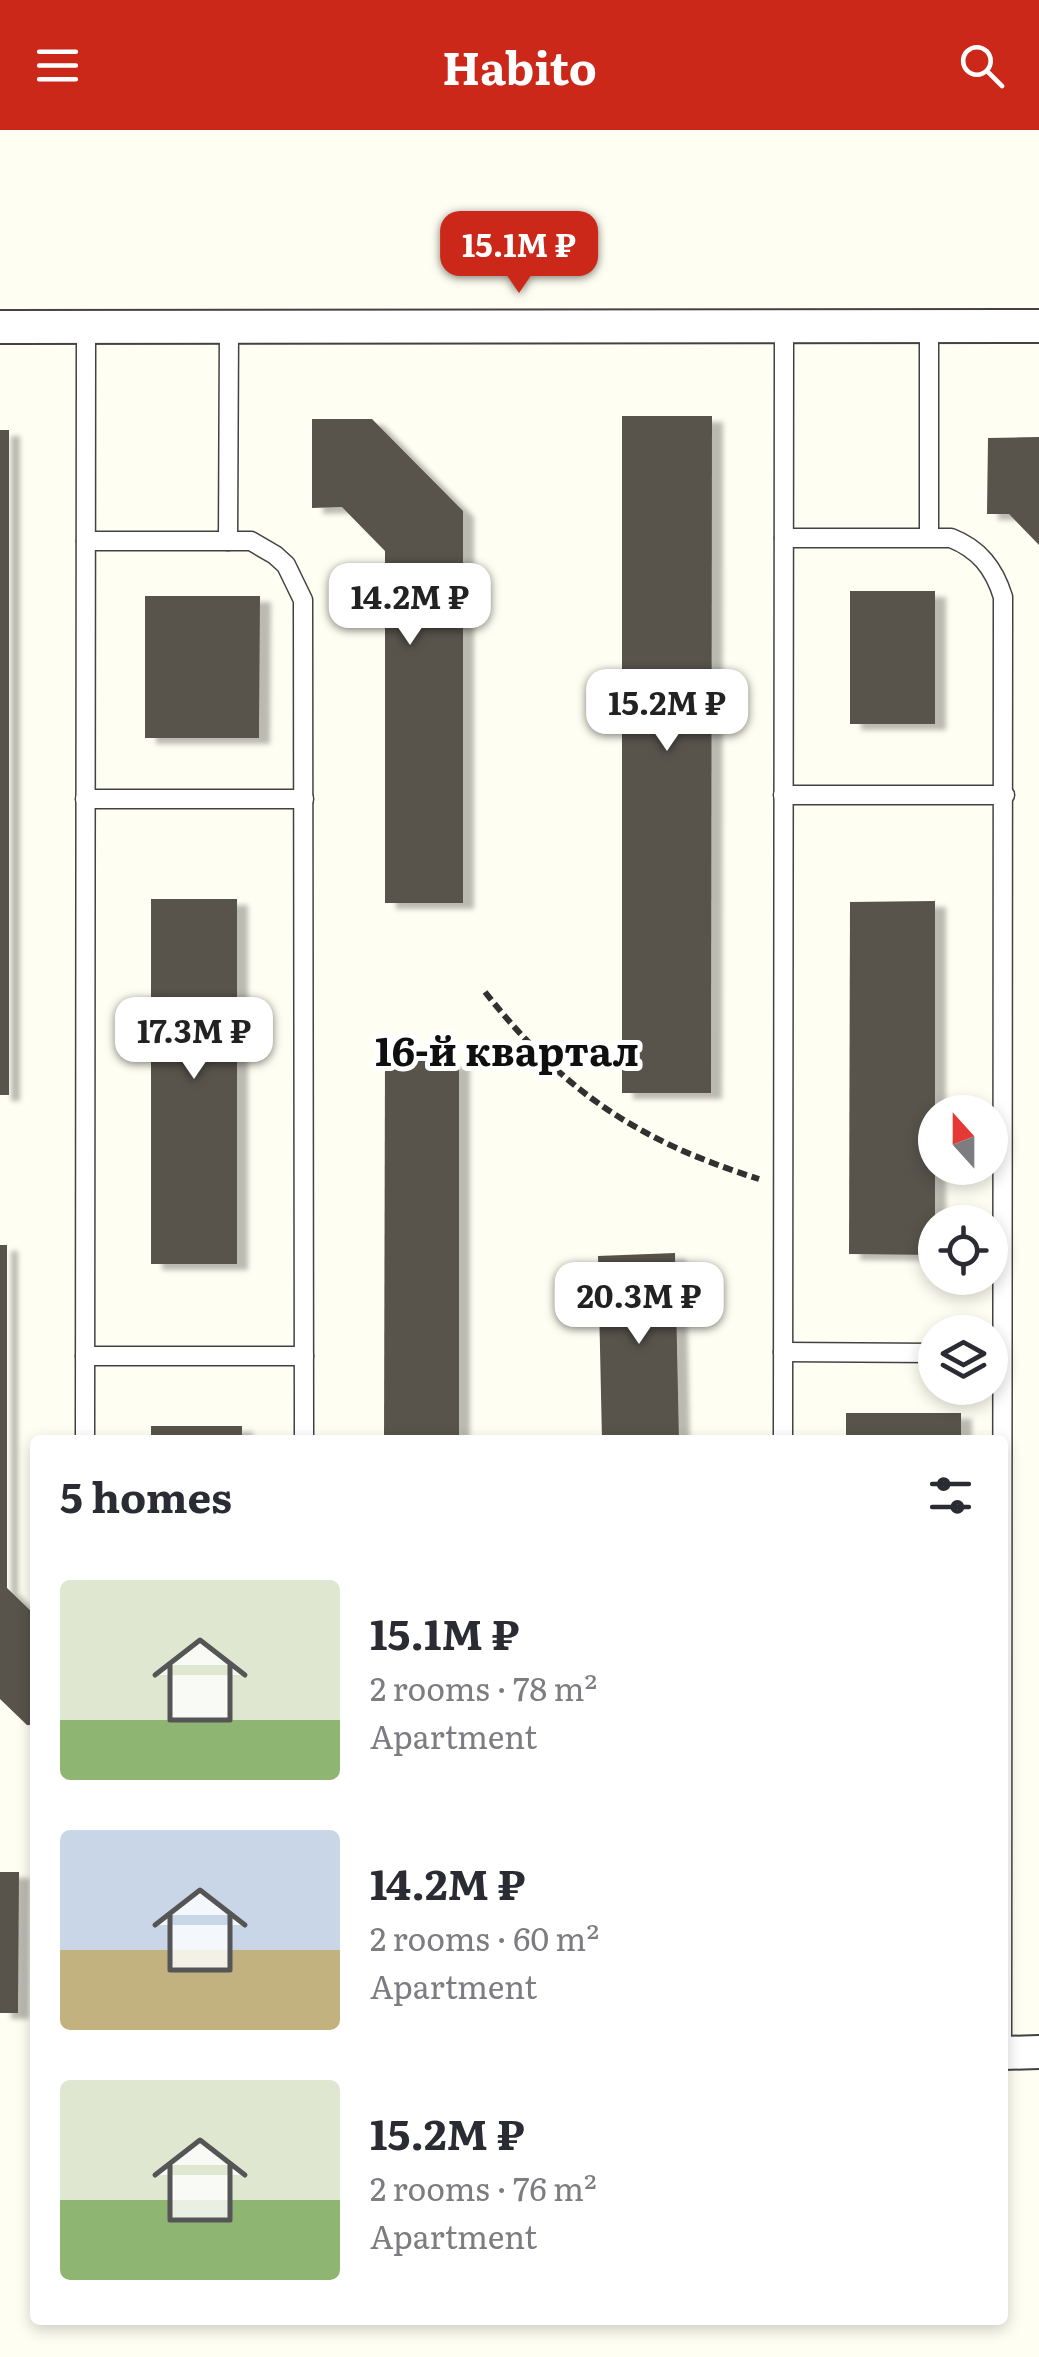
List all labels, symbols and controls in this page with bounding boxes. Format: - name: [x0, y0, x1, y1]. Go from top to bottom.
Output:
- text: Habito: [442, 32, 597, 99]
- icon: menu: [30, 38, 85, 93]
- icon: search: [954, 38, 1009, 93]
- pin: 15.1M ₽: [427, 211, 611, 296]
- text: 15.1M ₽: [462, 219, 576, 267]
- pin: 14.2M ₽: [318, 563, 502, 648]
- text: 14.2M ₽: [351, 571, 469, 619]
- pin: 15.2M ₽: [575, 669, 759, 754]
- text: 15.2M ₽: [608, 677, 726, 725]
- pin: 17.3M ₽: [102, 997, 286, 1082]
- text: 17.3M ₽: [137, 1005, 251, 1053]
- district label: 16-й квартал: [375, 1019, 639, 1078]
- north arrow: [918, 1095, 1008, 1185]
- map controls: [918, 1095, 1008, 1405]
- button: locate: [918, 1205, 1008, 1295]
- pin: 20.3M ₽: [547, 1262, 731, 1347]
- text: 20.3M ₽: [577, 1270, 701, 1318]
- button: layers: [918, 1315, 1008, 1405]
- text: 5 homes: [60, 1464, 232, 1526]
- icon: filters: [923, 1468, 978, 1523]
- text: 15.1M ₽: [370, 1601, 519, 1663]
- icon: home: [140, 1620, 260, 1740]
- text: 2 rooms · 78 m²: [370, 1663, 597, 1711]
- text: Apartment: [370, 1711, 537, 1759]
- text: 14.2M ₽: [370, 1851, 525, 1913]
- icon: home: [140, 1870, 260, 1990]
- text: 2 rooms · 60 m²: [370, 1913, 599, 1961]
- text: Apartment: [370, 1961, 537, 2009]
- text: 15.2M ₽: [370, 2101, 525, 2163]
- icon: home: [140, 2120, 260, 2240]
- text: 2 rooms · 76 m²: [370, 2163, 597, 2211]
- text: Apartment: [370, 2211, 537, 2259]

